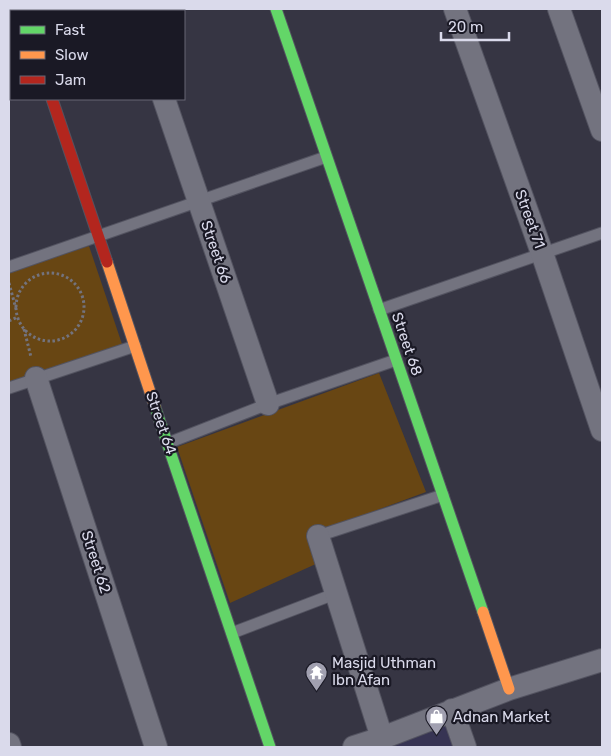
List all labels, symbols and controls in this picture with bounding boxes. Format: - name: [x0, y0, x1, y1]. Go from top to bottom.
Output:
- legend: [10, 10, 185, 100]
- scale bar: [441, 10, 508, 42]
- text: 20 m: [448, 18, 483, 36]
- text: Fast: [55, 21, 85, 39]
- text: Slow: [55, 46, 88, 64]
- text: Jam: [55, 71, 86, 89]
- street label: Street 71: [511, 187, 549, 251]
- street label: Street 66: [197, 218, 235, 286]
- street label: Street 68: [388, 310, 426, 378]
- street label: Street 64: [142, 389, 180, 457]
- street label: Street 62: [77, 528, 115, 596]
- place label: Masjid Uthman Ibn Afan: [332, 654, 436, 689]
- temple icon: Masjid Uthman Ibn Afan: [304, 660, 328, 691]
- shop icon: Adnan Market: [425, 705, 449, 736]
- place label: Adnan Market: [453, 708, 550, 726]

